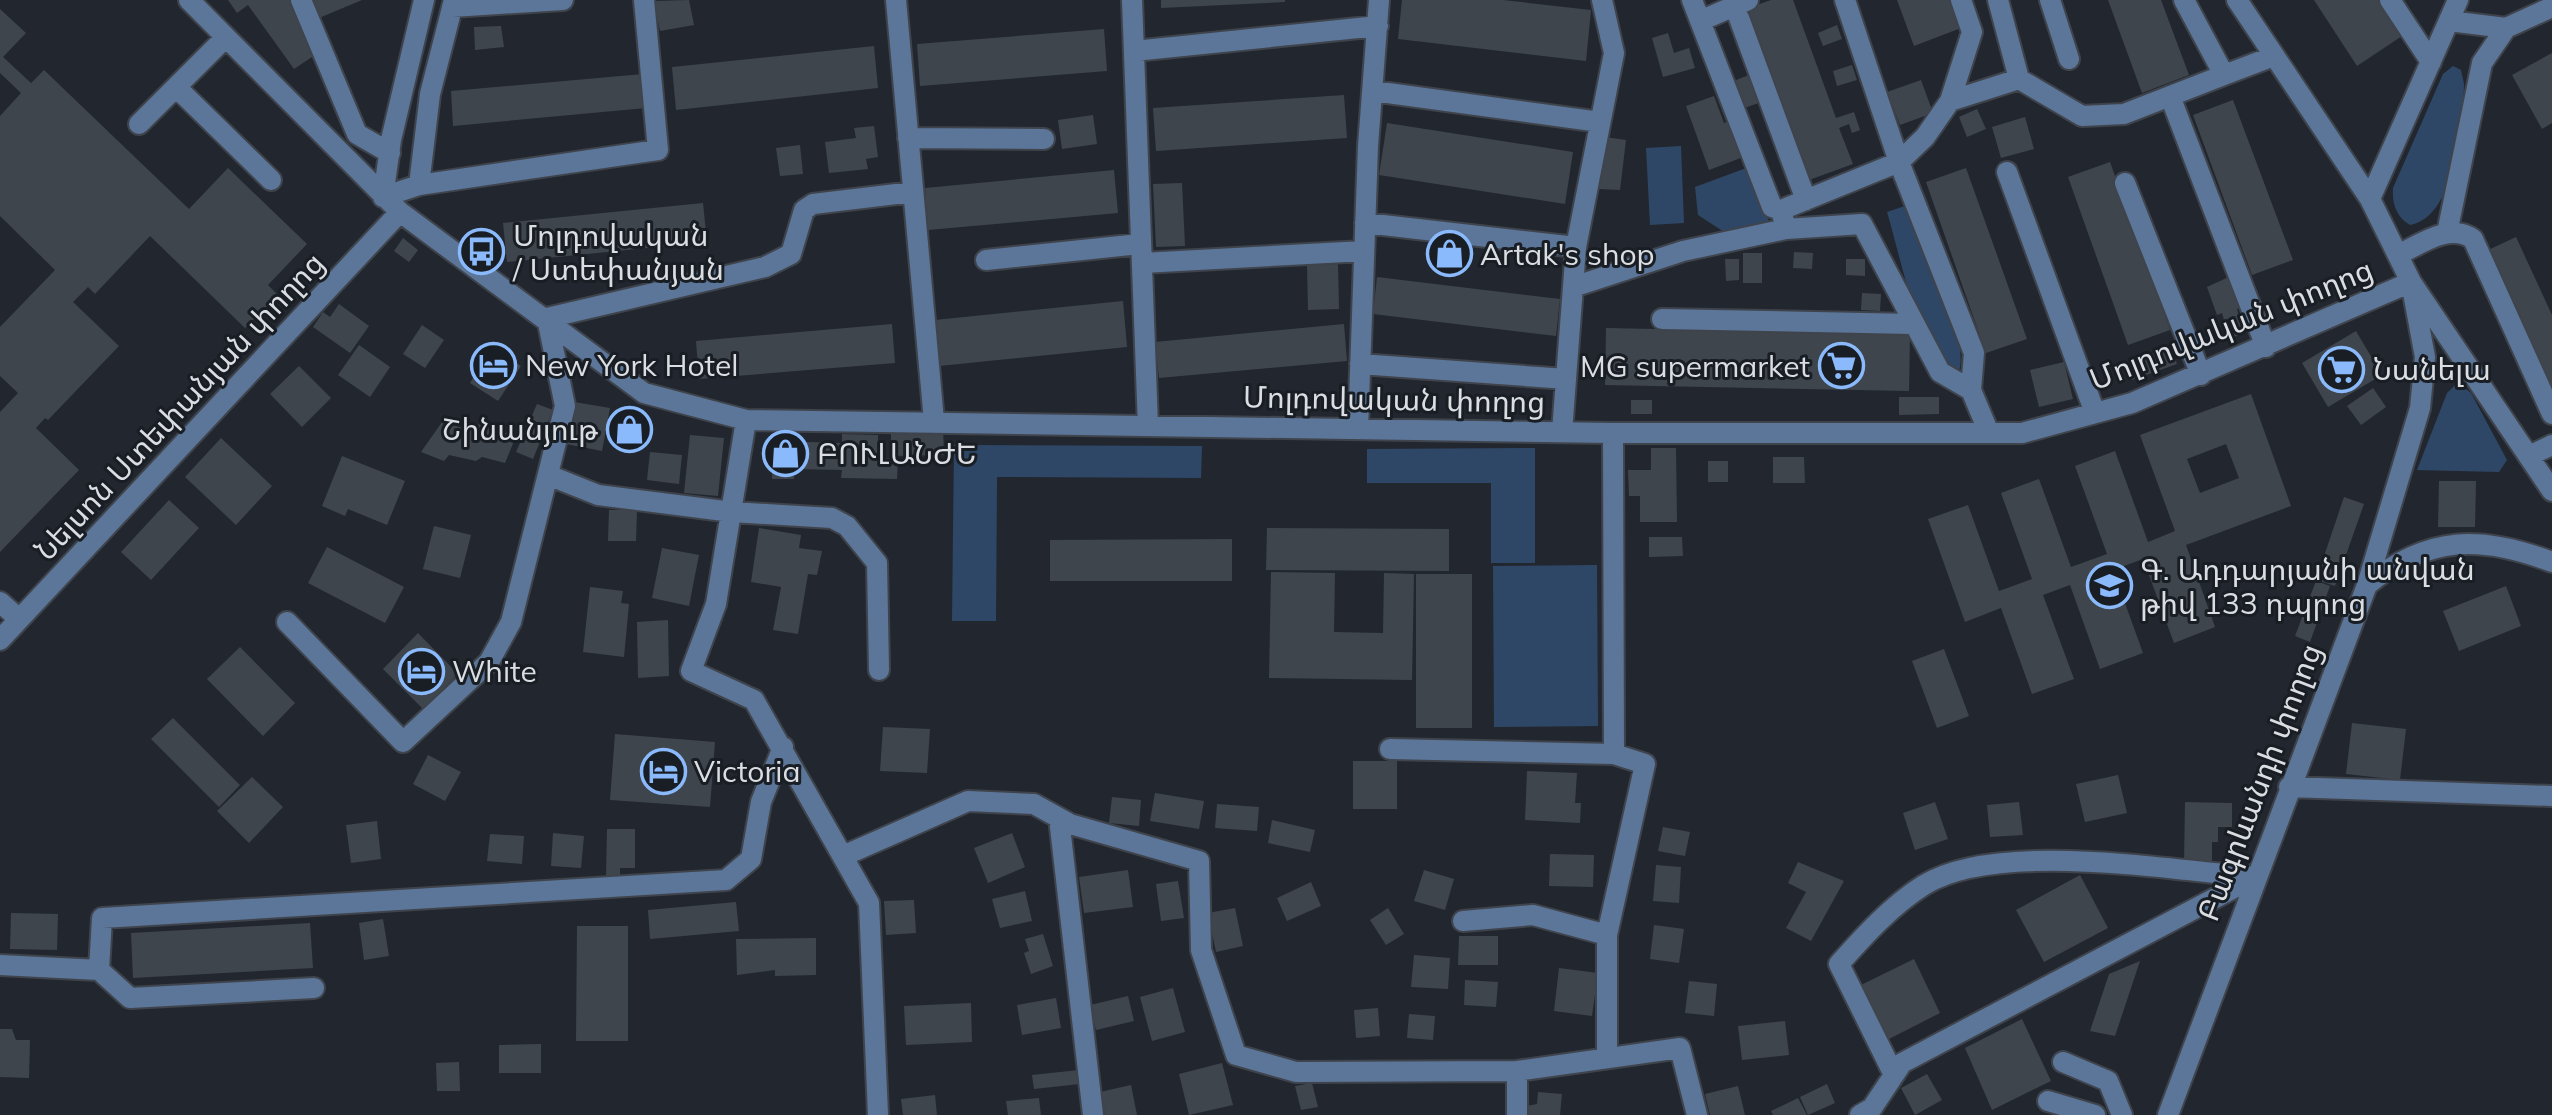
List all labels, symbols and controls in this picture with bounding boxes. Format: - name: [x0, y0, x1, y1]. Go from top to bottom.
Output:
- place label: Մոլդովական / Ստեփանյան: [512, 216, 724, 288]
- bus stop icon: Մոլդովական / Ստեփանյան: [458, 228, 506, 276]
- shop icon: Artak's shop: [1425, 230, 1473, 278]
- place label: Artak's shop: [1480, 235, 1655, 273]
- street label: Նելսոն Ստեփանյան փողոց: [26, 244, 332, 568]
- street label: Մոլդովական փողոց: [2084, 250, 2378, 398]
- hotel icon: New York Hotel: [470, 341, 518, 389]
- supermarket icon: MG supermarket: [1817, 342, 1865, 390]
- supermarket icon: Նանելա: [2318, 345, 2366, 393]
- place label: New York Hotel: [525, 346, 738, 384]
- place label: MG supermarket: [1580, 347, 1810, 385]
- place label: Նանելա: [2373, 350, 2491, 388]
- street label: Մոլդովական փողոց: [1243, 377, 1545, 421]
- shop icon: Շինանյութ: [605, 405, 653, 453]
- place label: Շինանյութ: [442, 410, 599, 448]
- shop icon: ԲՈՒԼԱՆԺԵ: [762, 429, 810, 477]
- place label: ԲՈՒԼԱՆԺԵ: [817, 434, 977, 472]
- place label: Գ. Ադդարյանի անվան թիվ 133 դպրոց: [2140, 550, 2475, 622]
- school or university icon: Գ. Ադդարյանի անվան թիվ 133 դպրոց: [2085, 562, 2133, 610]
- street label: Բագրևանդի փողոց: [2189, 638, 2329, 926]
- hotel icon: White: [397, 647, 445, 695]
- place label: White: [452, 652, 537, 690]
- hotel icon: Victoria: [639, 747, 687, 795]
- place label: Victoria: [694, 752, 800, 790]

